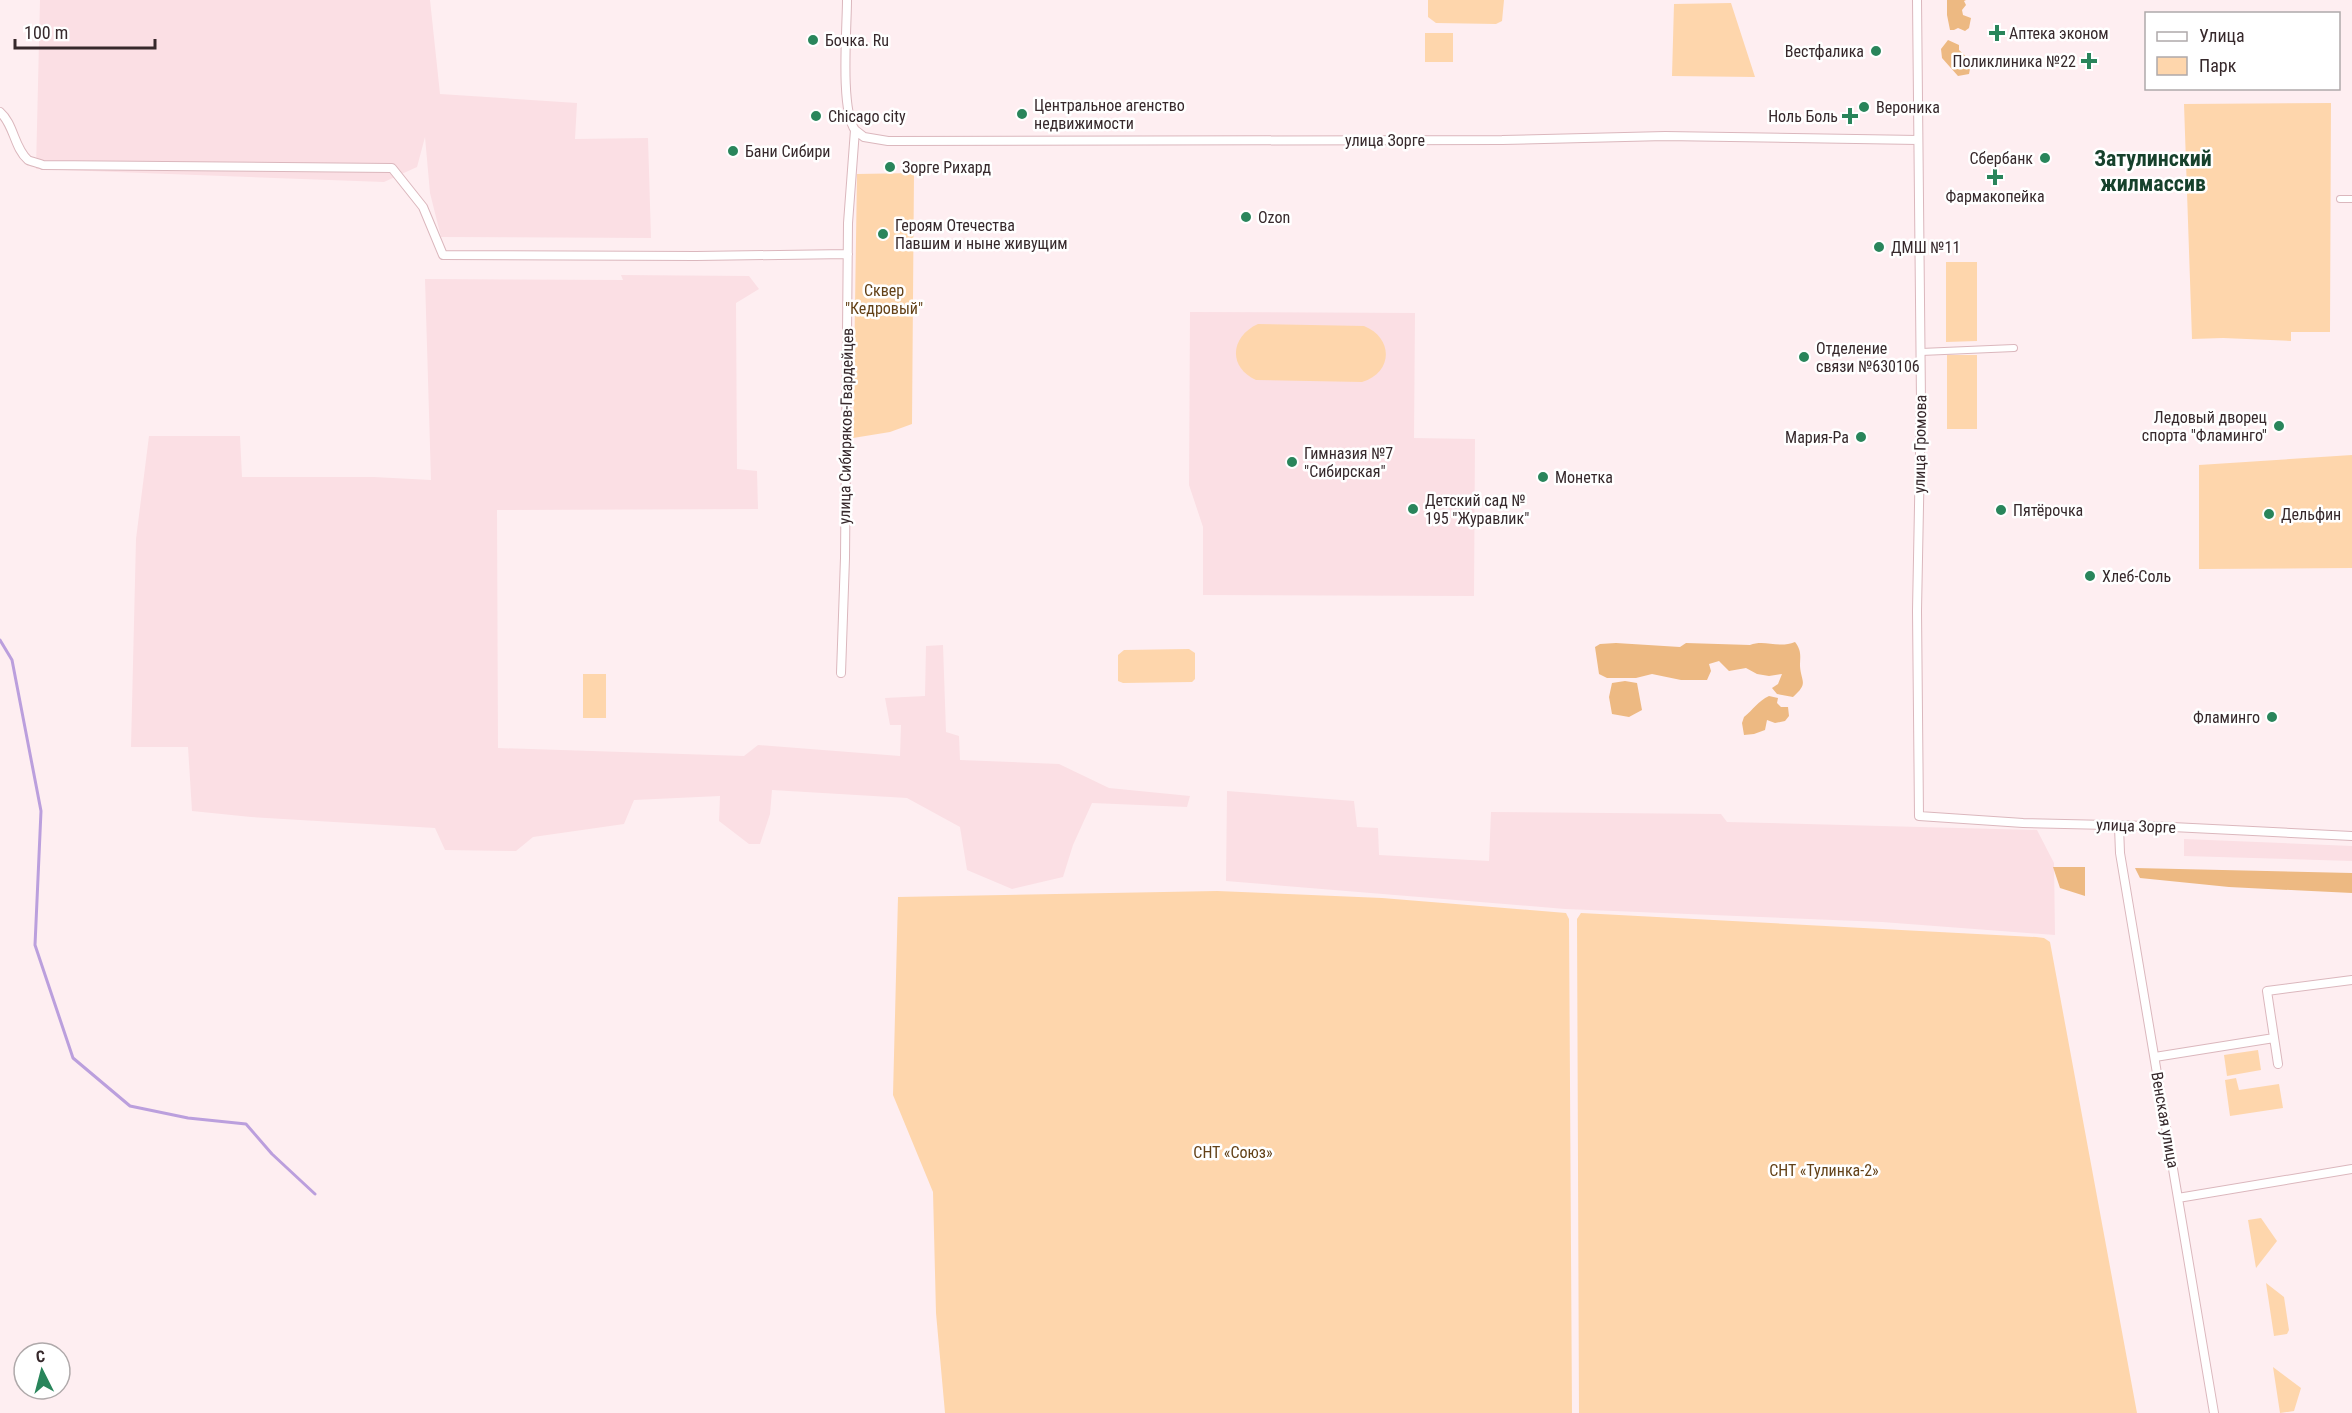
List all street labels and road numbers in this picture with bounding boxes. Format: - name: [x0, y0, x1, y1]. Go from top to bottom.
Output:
- street label: улица Зорге: [1345, 131, 1425, 150]
- street label: улица Сибиряков-Гвардейцев: [835, 328, 857, 524]
- street label: улица Громова: [1910, 395, 1930, 493]
- street label: улица Зорге: [2096, 815, 2176, 837]
- street label: Венская улица: [2147, 1070, 2183, 1170]

